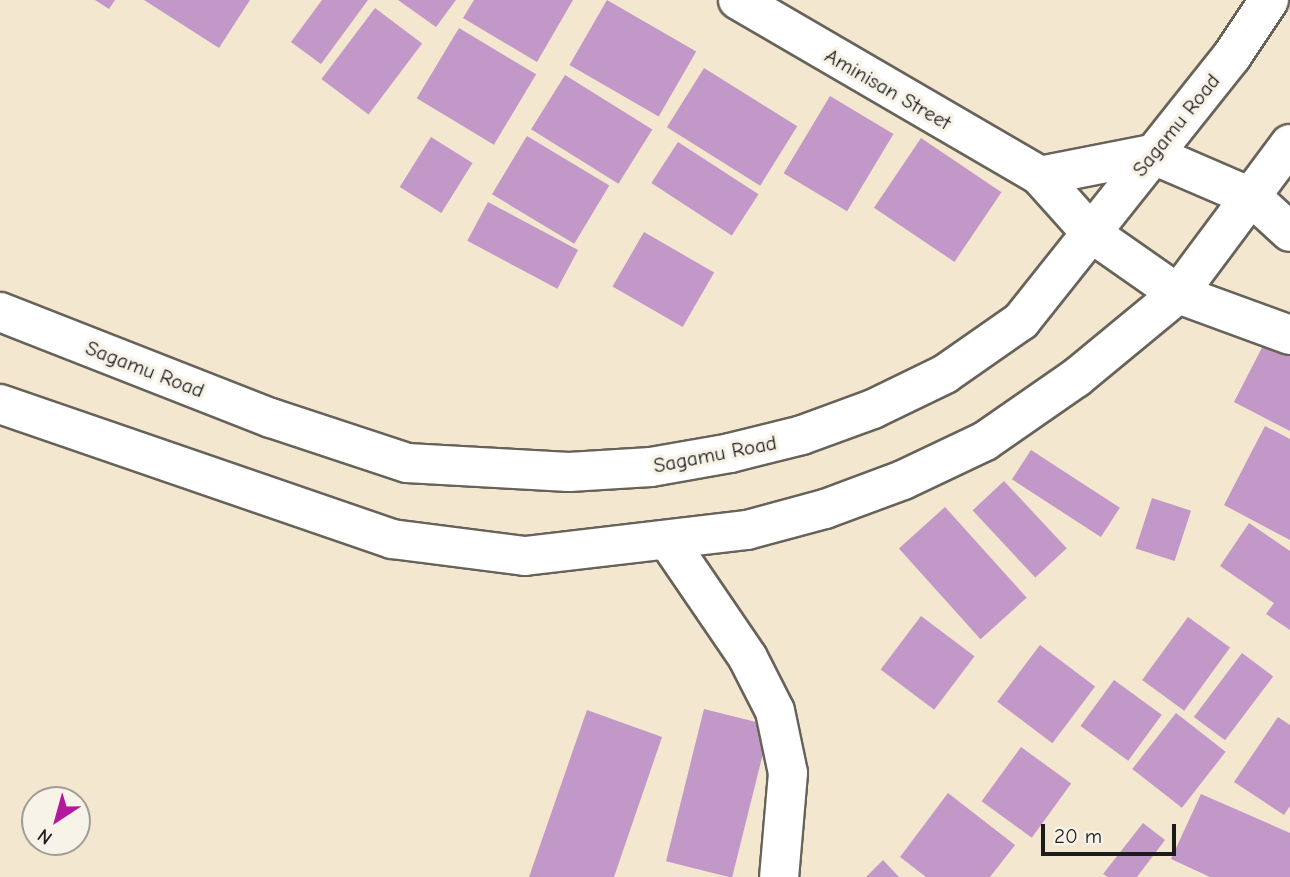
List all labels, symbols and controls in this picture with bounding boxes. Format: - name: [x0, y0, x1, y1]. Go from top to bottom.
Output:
- street label: Aminisan Street: [820, 43, 956, 135]
- street label: Sagamu Road: [1127, 69, 1225, 181]
- street label: Sagamu Road: [82, 335, 208, 403]
- street label: Sagamu Road: [651, 430, 779, 478]
- north arrow: [21, 786, 91, 856]
- scale bar: [1045, 810, 1180, 854]
- text: N: [33, 824, 56, 849]
- text: 20 m: [1054, 824, 1102, 848]

